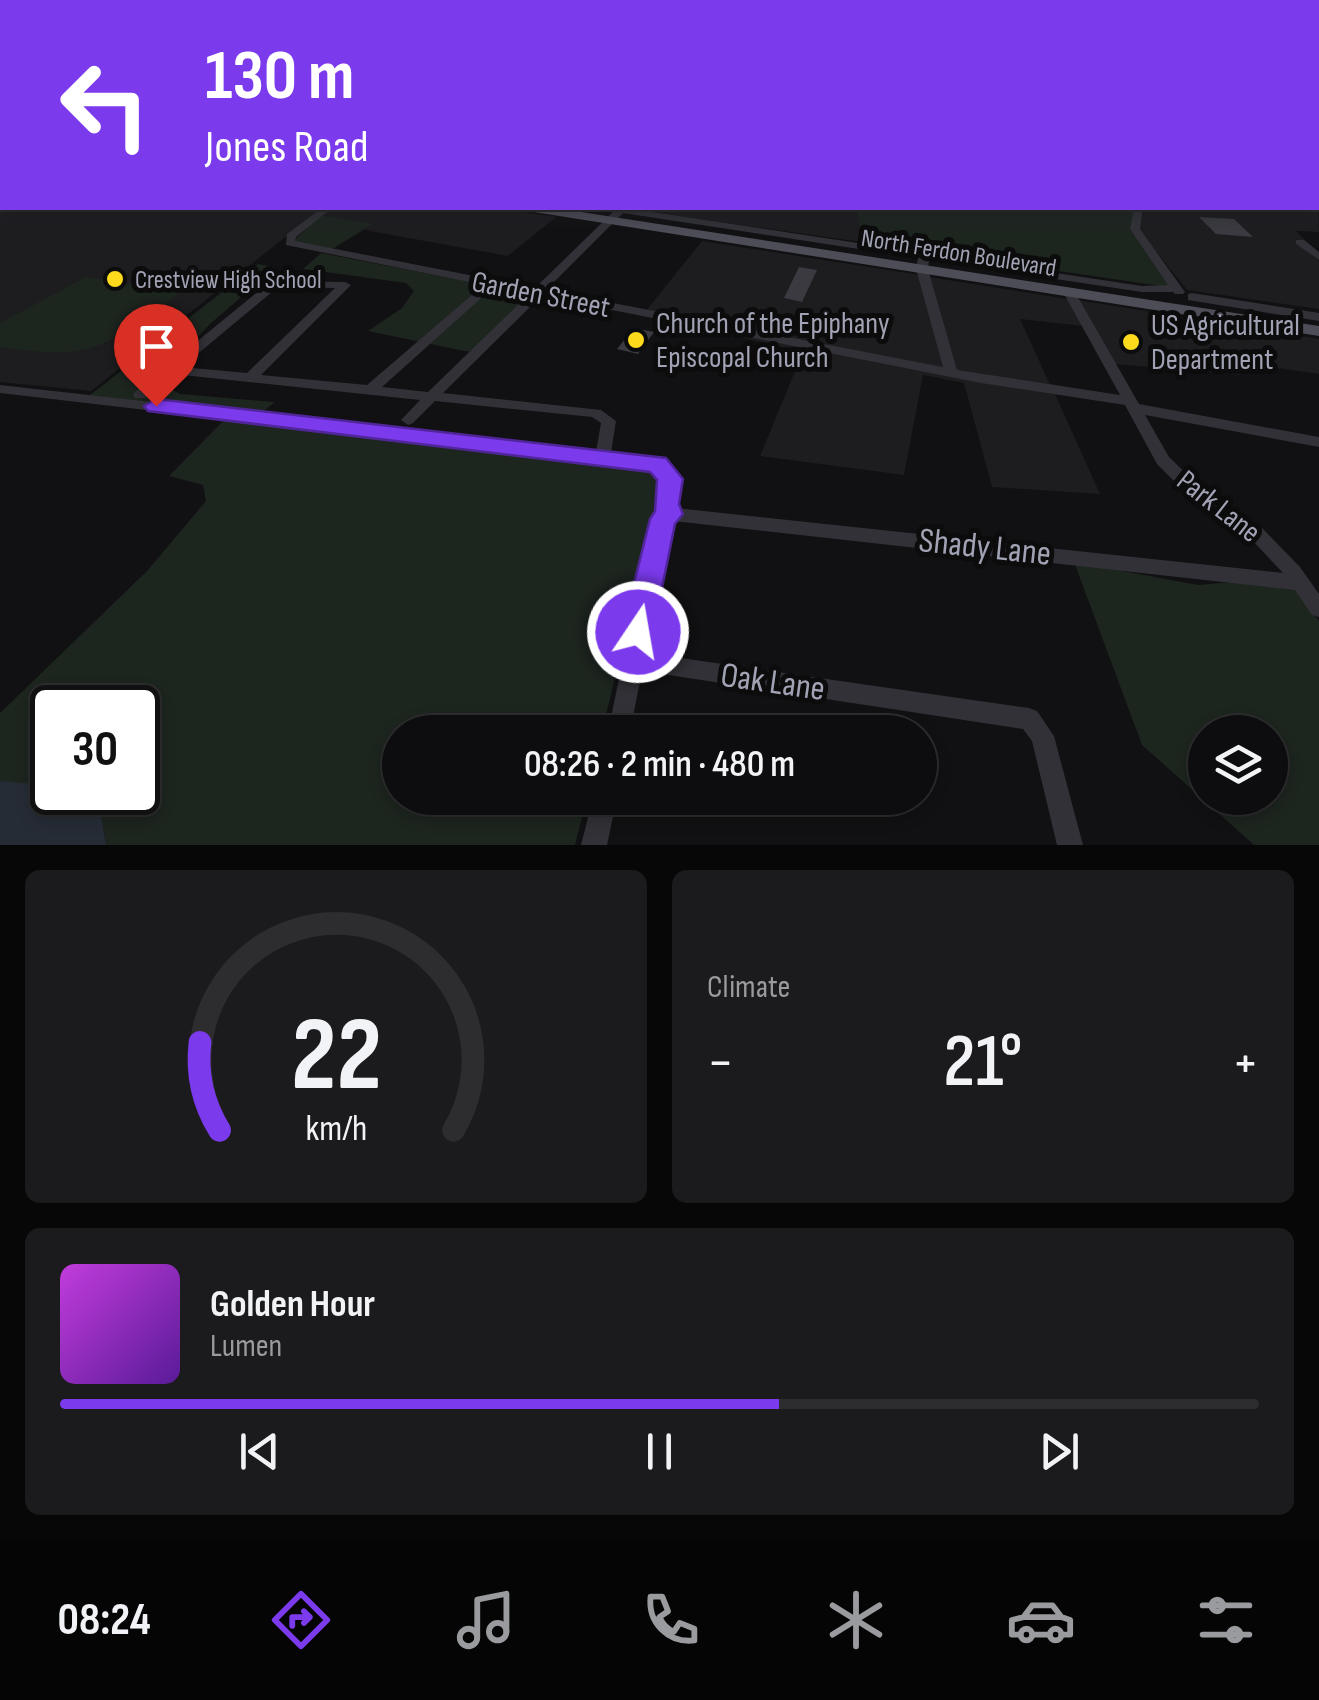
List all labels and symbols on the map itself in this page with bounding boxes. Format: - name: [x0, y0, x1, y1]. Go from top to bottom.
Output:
- street label: North Ferdon Boulevard: [859, 223, 1058, 284]
- street label: Garden Street: [469, 264, 613, 326]
- place label: Crestview High School: [135, 265, 322, 296]
- marker: Crestview High School: [104, 268, 126, 290]
- pin: [114, 304, 199, 407]
- place label: Church of the Epiphany Episcopal Church: [656, 306, 890, 376]
- place label: US Agricultural Department: [1151, 308, 1300, 378]
- marker: Church of the Epiphany Episcopal Church: [625, 329, 647, 351]
- marker: US Agricultural Department: [1120, 331, 1142, 353]
- street label: Park Lane: [1169, 463, 1267, 551]
- street label: Shady Lane: [917, 519, 1053, 576]
- position arrow: [586, 580, 690, 684]
- street label: Oak Lane: [718, 654, 828, 711]
- speed limit sign: 30: [30, 685, 160, 815]

